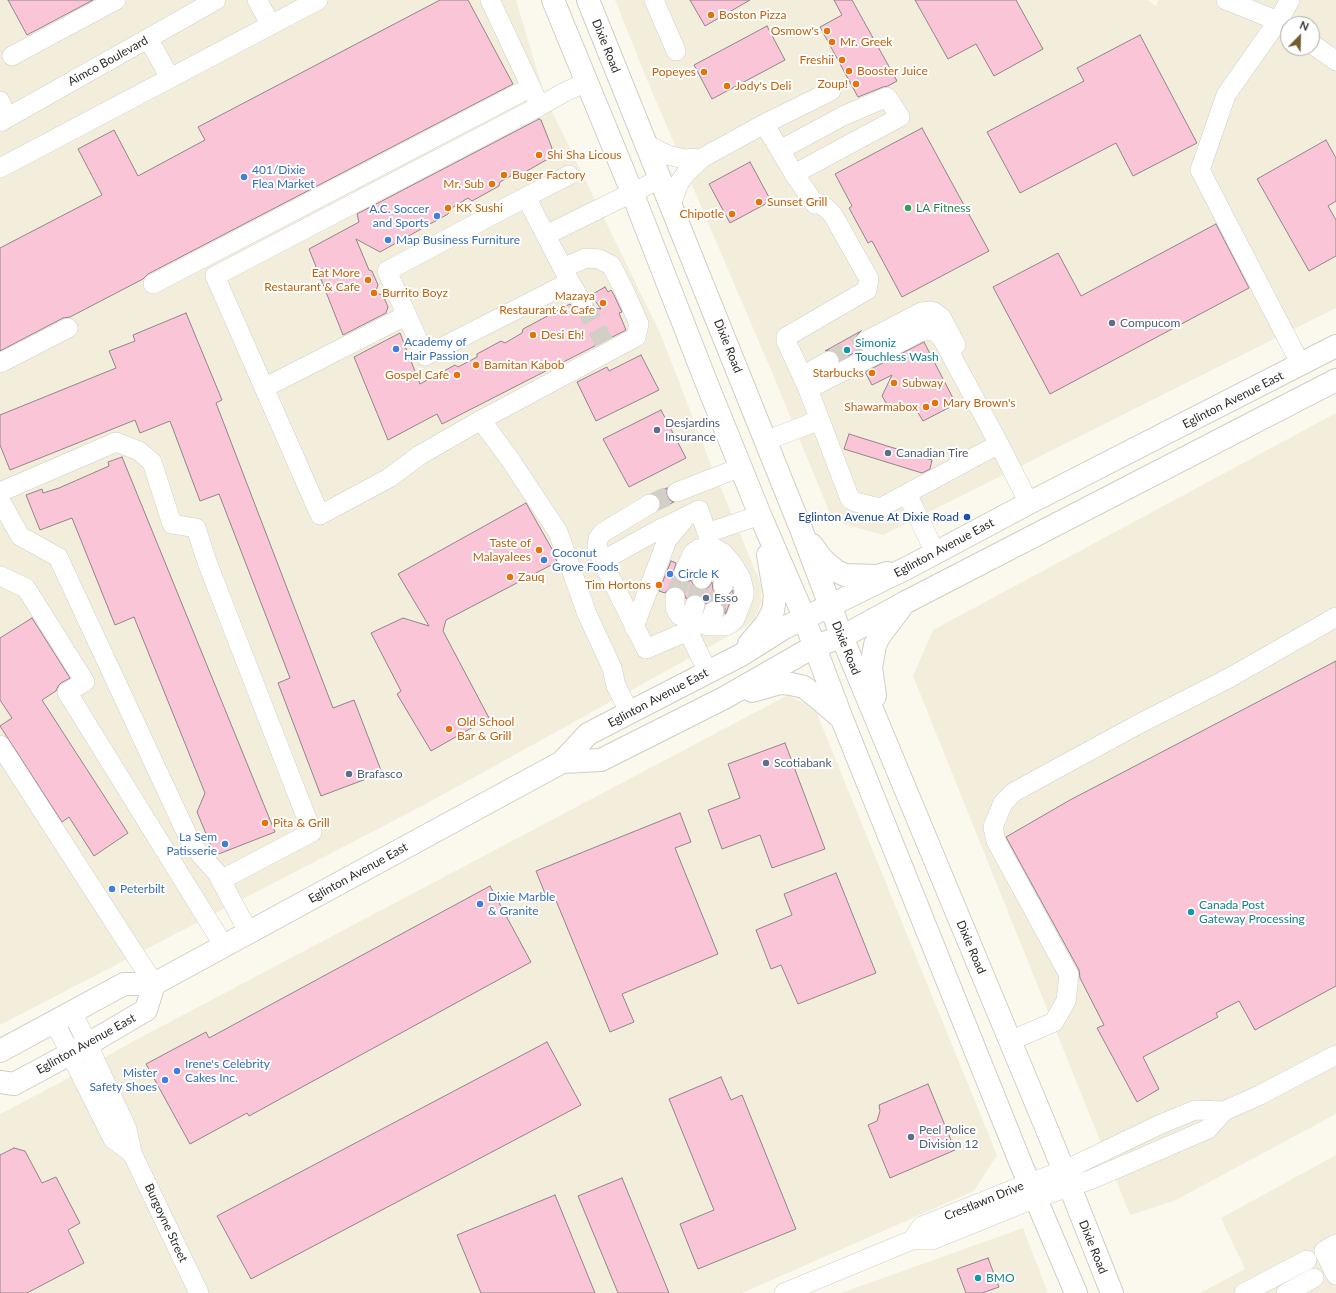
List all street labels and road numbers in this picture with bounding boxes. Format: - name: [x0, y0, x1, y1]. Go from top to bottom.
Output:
- street label: Dixie Road: [589, 17, 623, 75]
- street label: Aimco Boulevard: [65, 33, 151, 89]
- street label: Dixie Road: [711, 317, 745, 375]
- street label: Eglinton Avenue East: [1180, 368, 1286, 432]
- street label: Eglinton Avenue East: [891, 516, 997, 580]
- street label: Dixie Road: [829, 619, 863, 677]
- street label: Eglinton Avenue East: [605, 666, 711, 730]
- street label: Eglinton Avenue East: [306, 840, 410, 906]
- street label: Dixie Road: [953, 918, 989, 976]
- street label: Eglinton Avenue East: [34, 1011, 138, 1077]
- street label: Crestlawn Drive: [942, 1178, 1026, 1224]
- street label: Burgoyne Street: [141, 1181, 191, 1265]
- street label: Dixie Road: [1076, 1218, 1110, 1276]

